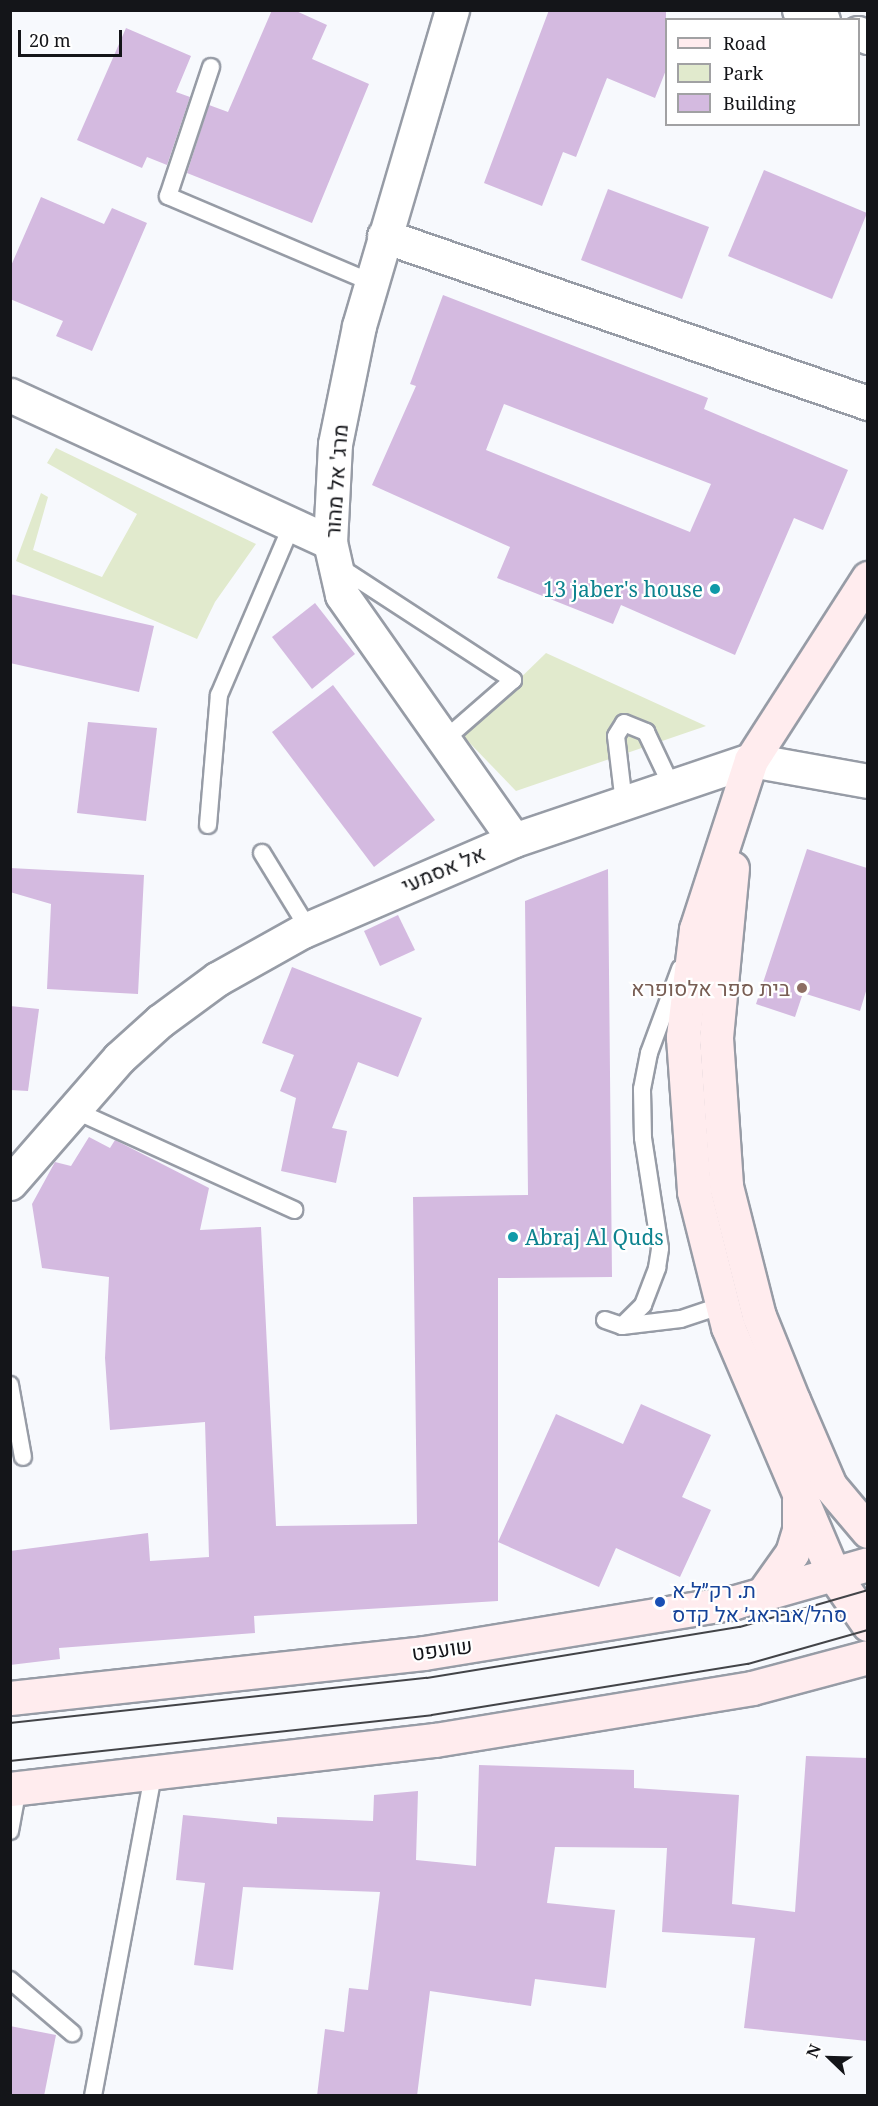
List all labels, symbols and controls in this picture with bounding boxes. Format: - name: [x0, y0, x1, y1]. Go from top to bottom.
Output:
- scale bar: [21, 18, 124, 56]
- legend: [665, 18, 860, 126]
- text: 20 m: [29, 28, 71, 52]
- text: Road: [723, 31, 766, 55]
- text: Park: [723, 61, 763, 85]
- text: Building: [723, 91, 796, 115]
- street label: מרג' אל מהור: [319, 423, 353, 539]
- place label: 13 jaber's house: [543, 576, 703, 602]
- marker: 13 jaber's house: [708, 582, 722, 596]
- street label: אל אסמעי: [397, 840, 489, 898]
- place label: בית ספר אלסופרא: [631, 975, 790, 1001]
- marker: בית ספר אלסופרא: [795, 981, 809, 995]
- place label: Abraj Al Quds: [525, 1224, 664, 1250]
- marker: Abraj Al Quds: [506, 1230, 520, 1244]
- place label: ת. רק״ל א סהל/אבראג׳ אל קדס: [672, 1577, 847, 1627]
- marker: ת. רק״ל א סהל/אבראג׳ אל קדס: [653, 1595, 667, 1609]
- street label: שועפט: [410, 1632, 474, 1666]
- north arrow: [800, 2028, 860, 2088]
- text: N: [801, 2041, 826, 2061]

